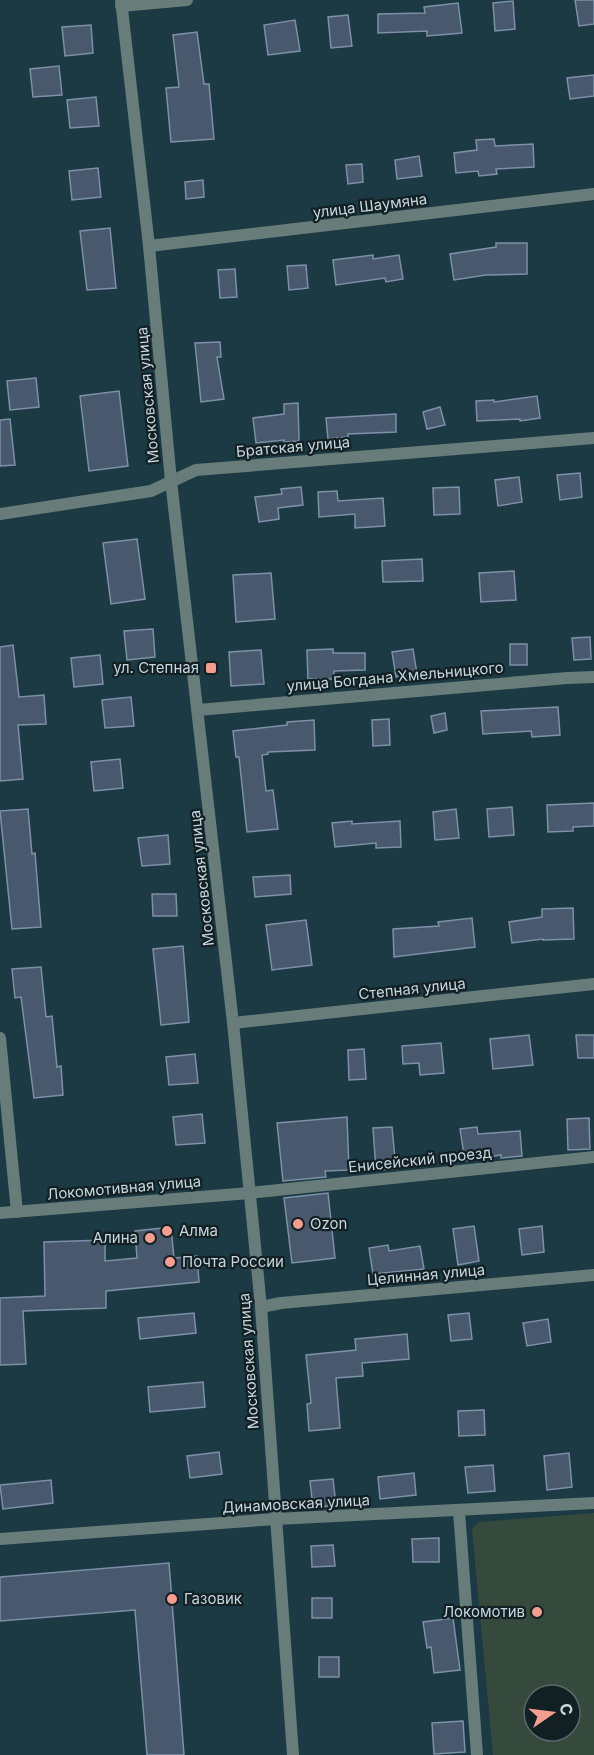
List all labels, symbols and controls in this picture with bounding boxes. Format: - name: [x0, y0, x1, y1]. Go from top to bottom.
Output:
- street label: улица Шаумяна: [312, 189, 428, 222]
- street label: Московская улица: [132, 326, 163, 464]
- street label: Братская улица: [235, 432, 351, 461]
- place label: ул. Степная: [113, 658, 199, 677]
- street label: улица Богдана Хмельницкого: [286, 658, 504, 695]
- marker: ул. Степная: [204, 661, 218, 675]
- street label: Московская улица: [185, 809, 218, 947]
- street label: Степная улица: [357, 973, 467, 1004]
- street label: Енисейский проезд: [347, 1143, 493, 1176]
- street label: Локомотивная улица: [46, 1171, 202, 1204]
- place label: Ozon: [310, 1214, 347, 1233]
- marker: Ozon: [291, 1217, 305, 1231]
- place label: Алма: [179, 1221, 218, 1240]
- marker: Алма: [160, 1224, 174, 1238]
- place label: Алина: [93, 1228, 138, 1247]
- marker: Алина: [143, 1231, 157, 1245]
- place label: Почта России: [182, 1252, 284, 1271]
- marker: Почта России: [163, 1255, 177, 1269]
- street label: Целинная улица: [366, 1260, 486, 1289]
- street label: Московская улица: [234, 1292, 263, 1430]
- street label: Динамовская улица: [222, 1490, 370, 1517]
- place label: Газовик: [184, 1589, 242, 1608]
- marker: Газовик: [165, 1592, 179, 1606]
- place label: Локомотив: [443, 1602, 525, 1621]
- marker: Локомотив: [530, 1605, 544, 1619]
- north arrow: [522, 1683, 582, 1743]
- text: С: [555, 1701, 578, 1718]

